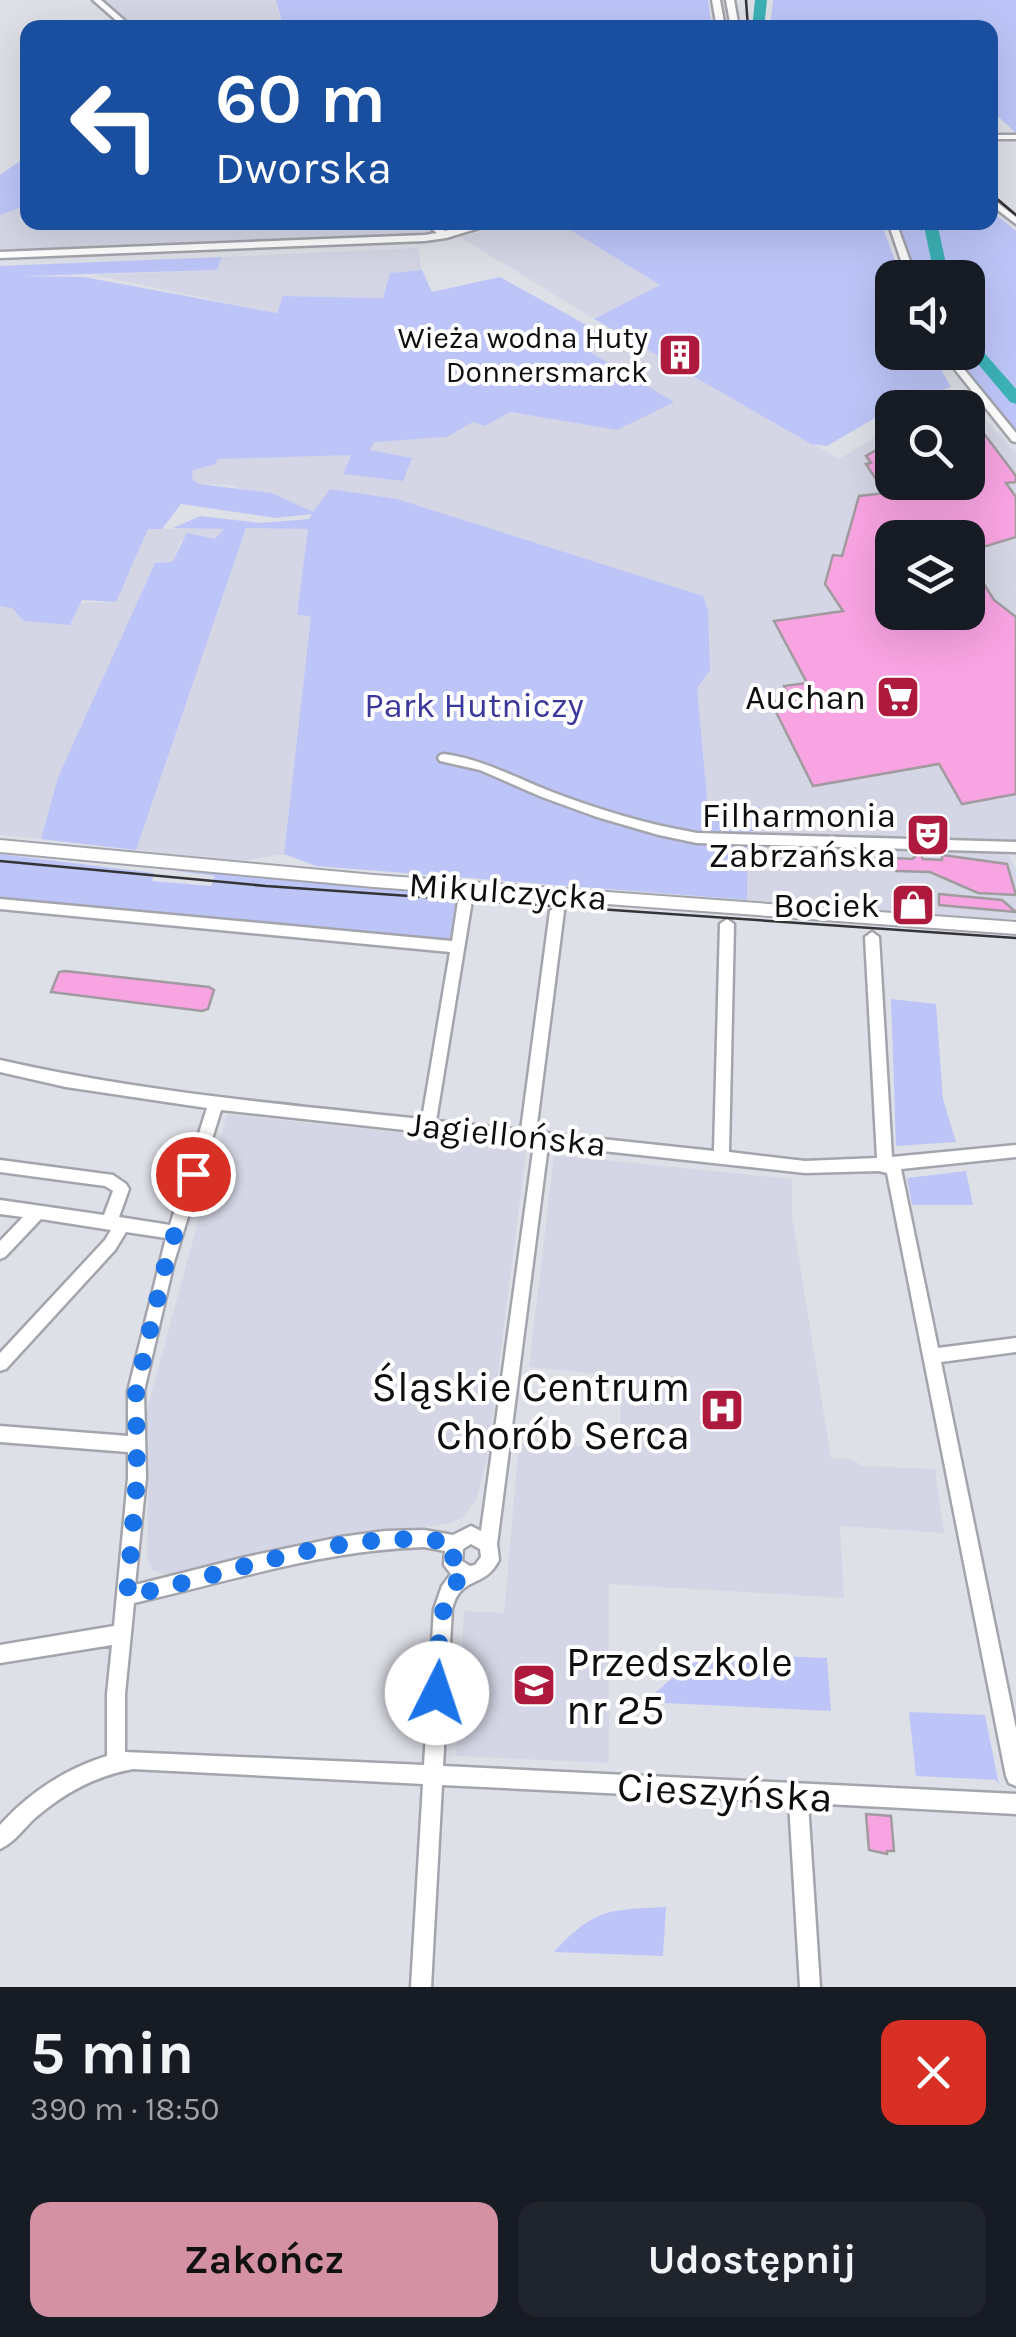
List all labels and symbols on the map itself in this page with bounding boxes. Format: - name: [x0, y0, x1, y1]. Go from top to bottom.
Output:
- place label: Wieża wodna Huty Donnersmarck: [398, 320, 648, 390]
- building icon: Wieża wodna Huty Donnersmarck: [657, 332, 703, 378]
- supermarket icon: Auchan: [875, 674, 921, 720]
- place label: Auchan: [745, 677, 866, 718]
- park label: Park Hutniczy: [364, 685, 584, 726]
- place label: Filharmonia Zabrzańska: [702, 795, 896, 876]
- theatre icon: Filharmonia Zabrzańska: [905, 812, 951, 858]
- street label: Mikulczycka: [407, 864, 609, 919]
- shop icon: Bociek: [890, 882, 936, 928]
- place label: Bociek: [773, 885, 880, 926]
- street label: Jagiellońska: [406, 1104, 608, 1165]
- pin: [151, 1132, 236, 1217]
- place label: Śląskie Centrum Chorób Serca: [372, 1362, 690, 1460]
- hospital icon: Śląskie Centrum Chorób Serca: [699, 1387, 745, 1433]
- place label: Przedszkole nr 25: [566, 1637, 793, 1735]
- position arrow: [385, 1641, 489, 1745]
- school or university icon: Przedszkole nr 25: [511, 1662, 557, 1708]
- street label: Cieszyńska: [616, 1761, 834, 1823]

